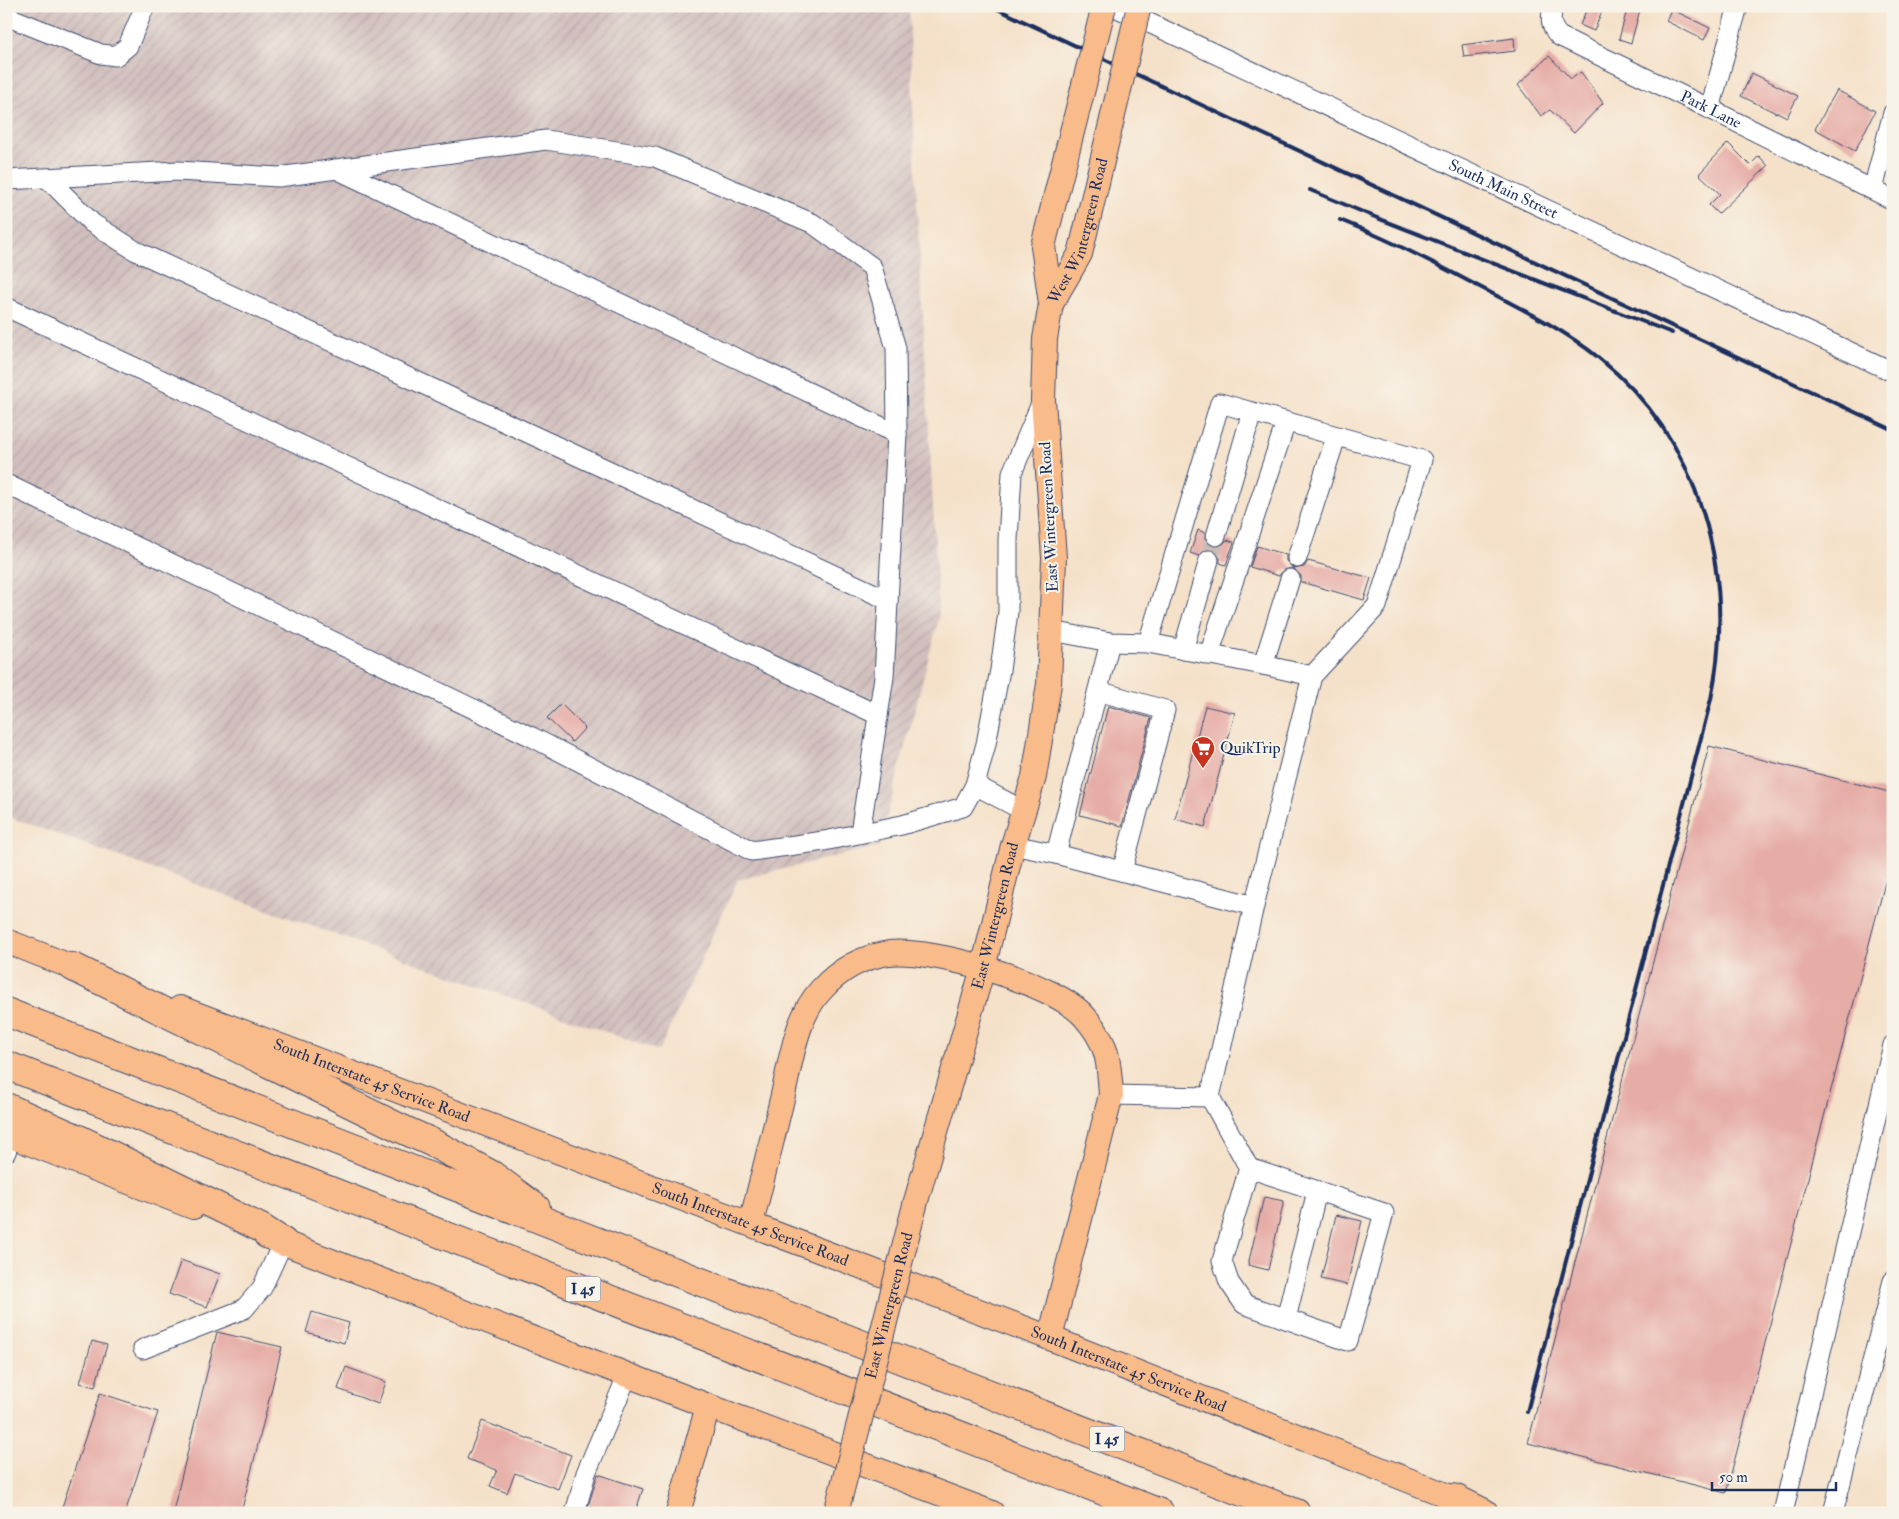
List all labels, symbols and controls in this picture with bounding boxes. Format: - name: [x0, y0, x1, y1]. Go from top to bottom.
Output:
- street label: Park Lane: [1677, 86, 1745, 133]
- street label: South Main Street: [1445, 155, 1561, 223]
- street label: West Wintergreen Road: [1043, 156, 1113, 308]
- street label: East Wintergreen Road: [1035, 441, 1063, 593]
- supermarket icon: QuikTrip: [1190, 735, 1216, 769]
- place label: QuikTrip: [1220, 738, 1281, 759]
- street label: East Wintergreen Road: [967, 840, 1023, 992]
- street label: South Interstate 45 Service Road: [271, 1034, 473, 1127]
- street label: South Interstate 45 Service Road: [649, 1178, 852, 1271]
- street label: East Wintergreen Road: [861, 1230, 918, 1381]
- road number: I 45: [566, 1276, 600, 1302]
- street label: South Interstate 45 Service Road: [1028, 1322, 1229, 1417]
- road number: I 45: [1090, 1426, 1124, 1452]
- scale bar: [1712, 1459, 1835, 1491]
- text: 50 m: [1719, 1468, 1748, 1487]

